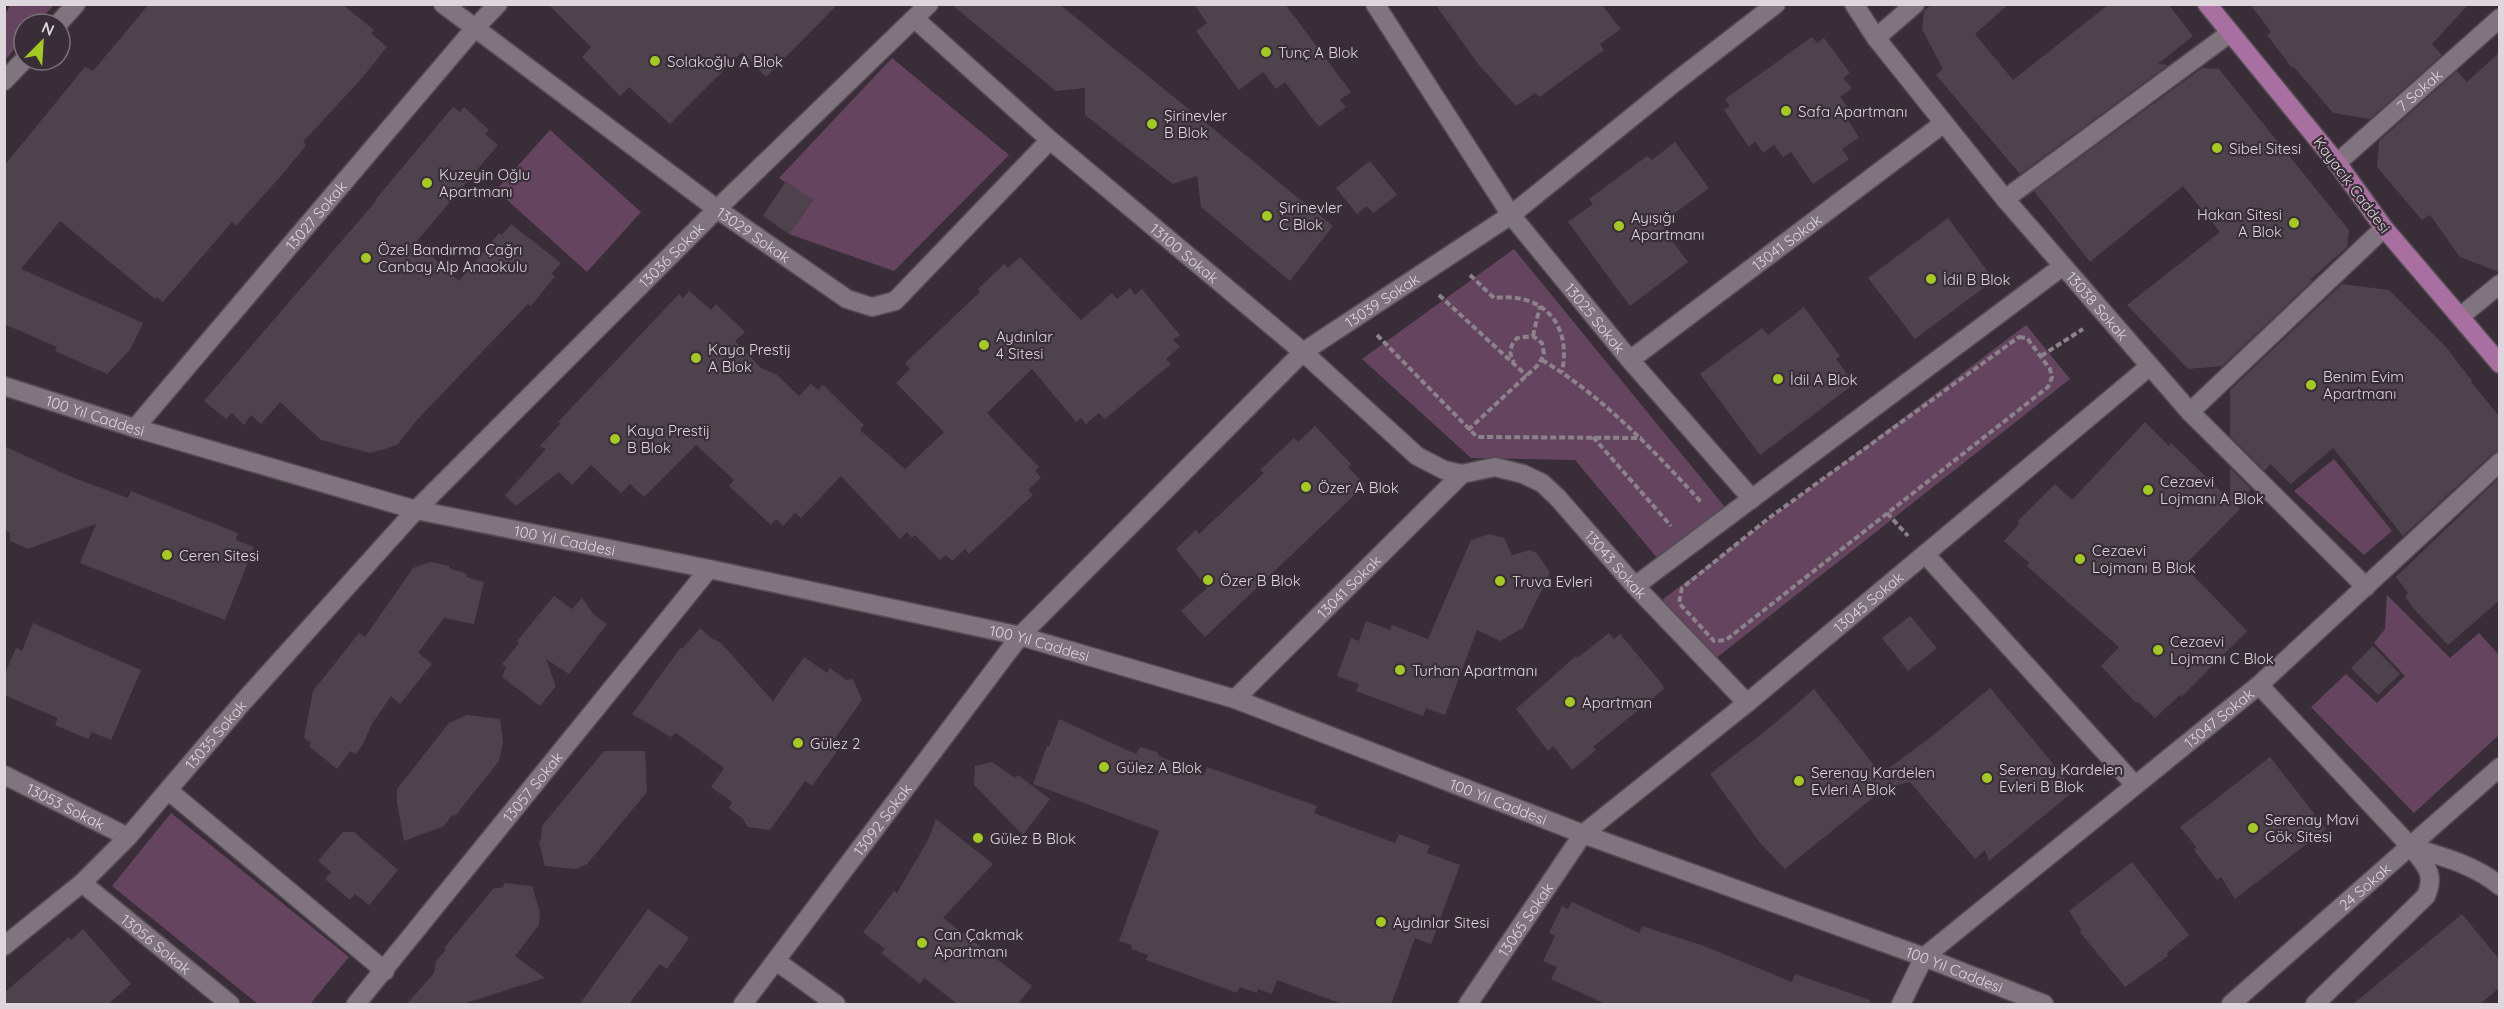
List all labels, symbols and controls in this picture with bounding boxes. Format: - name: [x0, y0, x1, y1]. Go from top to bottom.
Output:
- north arrow: [12, 12, 72, 72]
- text: N: [39, 17, 58, 40]
- place label: Tunç A Blok: [1278, 43, 1358, 62]
- marker: Tunç A Blok: [1259, 45, 1273, 59]
- place label: Solakoğlu A Blok: [667, 52, 783, 71]
- marker: Solakoğlu A Blok: [648, 54, 662, 68]
- street label: 7 Sokak: [2393, 65, 2446, 115]
- place label: Safa Apartmanı: [1798, 102, 1908, 121]
- marker: Safa Apartmanı: [1779, 104, 1793, 118]
- place label: Şirinevler B Blok: [1164, 106, 1227, 142]
- marker: Şirinevler B Blok: [1145, 117, 1159, 131]
- street label: Kayacık Caddesi: [2310, 133, 2394, 237]
- place label: Sibel Sitesi: [2229, 139, 2301, 158]
- marker: Sibel Sitesi: [2210, 141, 2224, 155]
- place label: Kuzeyin Oğlu Apartmanı: [439, 165, 530, 201]
- marker: Kuzeyin Oğlu Apartmanı: [420, 176, 434, 190]
- street label: 13027 Sokak: [281, 177, 350, 254]
- place label: Şirinevler C Blok: [1279, 198, 1342, 234]
- street label: 13029 Sokak: [713, 202, 794, 267]
- place label: Hakan Sitesi A Blok: [2197, 205, 2282, 241]
- place label: Ayışığı Apartmanı: [1631, 208, 1704, 244]
- marker: Şirinevler C Blok: [1260, 209, 1274, 223]
- street label: 13041 Sokak: [1748, 210, 1825, 274]
- marker: Hakan Sitesi A Blok: [2287, 216, 2301, 230]
- street label: 13036 Sokak: [634, 218, 708, 292]
- street label: 13100 Sokak: [1147, 219, 1223, 287]
- marker: Ayışığı Apartmanı: [1612, 219, 1626, 233]
- place label: Özel Bandırma Çağrı Canbay Alp Anaokulu: [378, 240, 528, 276]
- marker: Özel Bandırma Çağrı Canbay Alp Anaokulu: [359, 251, 373, 265]
- street label: 13038 Sokak: [2063, 267, 2133, 344]
- street label: 13039 Sokak: [1341, 269, 1423, 331]
- place label: İdil B Blok: [1943, 270, 2011, 289]
- marker: İdil B Blok: [1924, 272, 1938, 286]
- street label: 13025 Sokak: [1561, 279, 1630, 357]
- place label: Aydınlar 4 Sitesi: [996, 327, 1053, 363]
- marker: Aydınlar 4 Sitesi: [977, 338, 991, 352]
- place label: Kaya Prestij A Blok: [708, 340, 791, 376]
- marker: Kaya Prestij A Blok: [689, 351, 703, 365]
- place label: Benim Evim Apartmanı: [2323, 367, 2404, 403]
- place label: İdil A Blok: [1790, 370, 1858, 389]
- marker: İdil A Blok: [1771, 372, 1785, 386]
- marker: Benim Evim Apartmanı: [2304, 378, 2318, 392]
- street label: 100 Yıl Caddesi: [44, 391, 147, 440]
- place label: Kaya Prestij B Blok: [627, 421, 710, 457]
- marker: Kaya Prestij B Blok: [608, 432, 622, 446]
- place label: Cezaevi Lojmanı A Blok: [2160, 472, 2264, 508]
- place label: Özer A Blok: [1318, 478, 1399, 497]
- marker: Özer A Blok: [1299, 480, 1313, 494]
- marker: Cezaevi Lojmanı A Blok: [2141, 483, 2155, 497]
- street label: 100 Yıl Caddesi: [513, 521, 617, 559]
- street label: 13043 Sokak: [1581, 526, 1651, 602]
- place label: Cezaevi Lojmanı B Blok: [2092, 541, 2196, 577]
- place label: Ceren Sitesi: [179, 546, 259, 565]
- marker: Ceren Sitesi: [160, 548, 174, 562]
- street label: 13041 Sokak: [1313, 551, 1385, 622]
- marker: Cezaevi Lojmanı B Blok: [2073, 552, 2087, 566]
- street label: 13045 Sokak: [1829, 567, 1907, 636]
- place label: Özer B Blok: [1220, 571, 1301, 590]
- place label: Truva Evleri: [1512, 572, 1593, 591]
- marker: Özer B Blok: [1201, 573, 1215, 587]
- marker: Truva Evleri: [1493, 574, 1507, 588]
- street label: 100 Yıl Caddesi: [988, 620, 1092, 665]
- place label: Cezaevi Lojmanı C Blok: [2170, 632, 2274, 668]
- marker: Cezaevi Lojmanı C Blok: [2151, 643, 2165, 657]
- place label: Turhan Apartmanı: [1412, 661, 1537, 680]
- marker: Turhan Apartmanı: [1393, 663, 1407, 677]
- street label: 13047 Sokak: [2180, 684, 2257, 752]
- place label: Apartman: [1582, 693, 1652, 712]
- marker: Apartman: [1563, 695, 1577, 709]
- street label: 13035 Sokak: [180, 696, 250, 773]
- place label: Gülez 2: [810, 734, 860, 753]
- marker: Gülez 2: [791, 736, 805, 750]
- street label: 13057 Sokak: [498, 748, 567, 826]
- place label: Gülez A Blok: [1116, 758, 1202, 777]
- marker: Gülez A Blok: [1097, 760, 1111, 774]
- place label: Serenay Kardelen Evleri B Blok: [1999, 760, 2123, 796]
- place label: Serenay Kardelen Evleri A Blok: [1811, 763, 1935, 799]
- marker: Serenay Kardelen Evleri B Blok: [1980, 771, 1994, 785]
- street label: 100 Yıl Caddesi: [1447, 774, 1550, 829]
- marker: Serenay Kardelen Evleri A Blok: [1792, 774, 1806, 788]
- street label: 13053 Sokak: [23, 778, 108, 833]
- street label: 13092 Sokak: [849, 779, 915, 859]
- place label: Serenay Mavi Gök Sitesi: [2265, 810, 2359, 846]
- marker: Serenay Mavi Gök Sitesi: [2246, 821, 2260, 835]
- place label: Gülez B Blok: [990, 829, 1076, 848]
- marker: Gülez B Blok: [971, 831, 985, 845]
- street label: 24 Sokak: [2335, 858, 2394, 914]
- street label: 13065 Sokak: [1493, 879, 1557, 960]
- street label: 13056 Sokak: [117, 909, 195, 978]
- place label: Aydınlar Sitesi: [1393, 913, 1490, 932]
- marker: Aydınlar Sitesi: [1374, 915, 1388, 929]
- place label: Can Çakmak Apartmanı: [934, 925, 1023, 961]
- marker: Can Çakmak Apartmanı: [915, 936, 929, 950]
- street label: 100 Yıl Caddesi: [1903, 942, 2006, 997]

